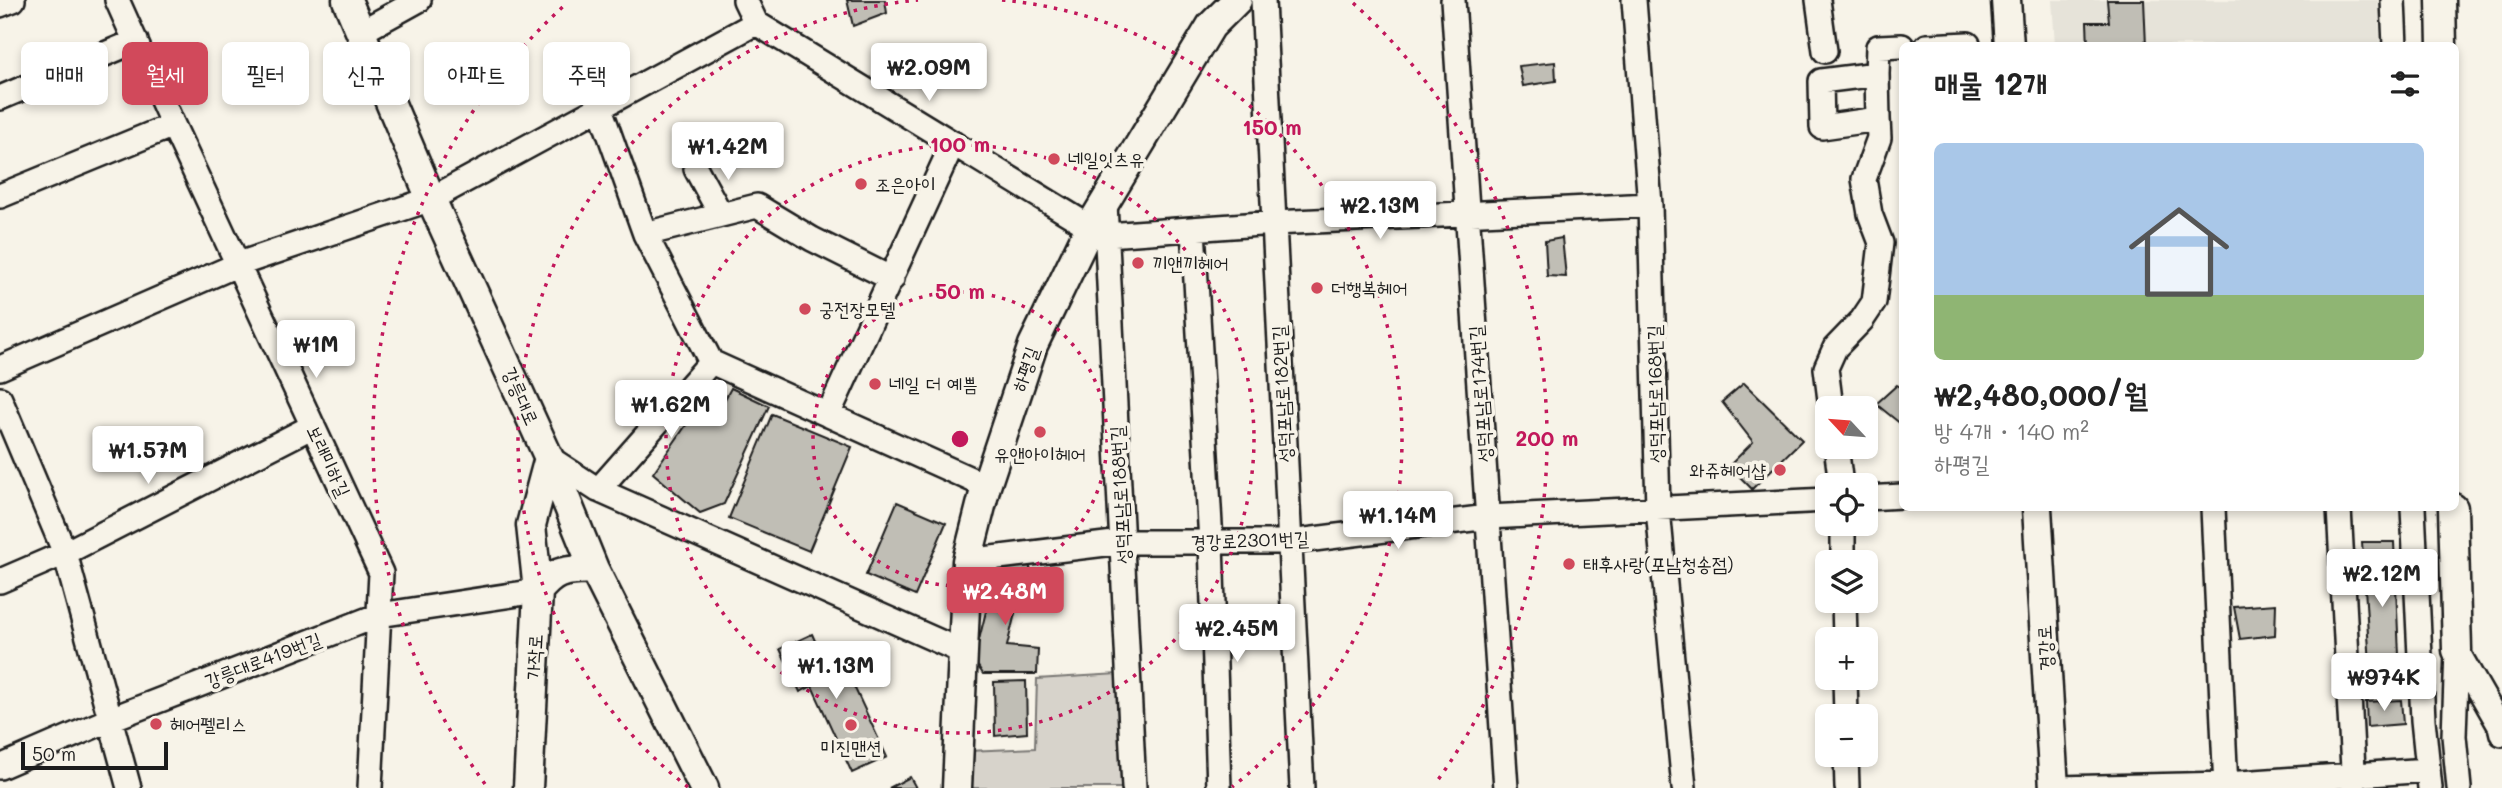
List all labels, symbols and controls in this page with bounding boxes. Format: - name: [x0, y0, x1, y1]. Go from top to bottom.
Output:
- chip: 매매: [21, 42, 108, 105]
- chip: 월세: [122, 42, 208, 105]
- chip: 필터: [222, 42, 309, 105]
- chip: 신규: [323, 42, 410, 105]
- chip: 아파트: [424, 42, 529, 105]
- chip: 주택: [543, 42, 630, 105]
- pin: ₩2.09M: [872, 43, 986, 103]
- text: ₩2.09M: [887, 51, 971, 81]
- text: 매물 12개: [1934, 63, 2047, 103]
- icon: filters: [2386, 65, 2424, 103]
- text: 150 m: [1242, 113, 1302, 140]
- pin: ₩1.42M: [671, 122, 785, 182]
- text: ₩1.42M: [688, 130, 768, 160]
- text: 100 m: [930, 130, 990, 157]
- place label: 네일잇츠유: [1068, 146, 1144, 171]
- marker: 네일잇츠유: [1046, 151, 1062, 167]
- place label: 조은아이: [875, 171, 936, 196]
- marker: 조은아이: [853, 176, 869, 192]
- pin: ₩2.13M: [1323, 182, 1437, 241]
- text: ₩2.13M: [1340, 189, 1420, 219]
- icon: home: [2116, 189, 2242, 315]
- place label: 끼앤끼헤어: [1152, 250, 1228, 275]
- marker: 끼앤끼헤어: [1130, 255, 1146, 271]
- place label: 더행복헤어: [1331, 275, 1407, 300]
- text: 50 m: [935, 277, 985, 304]
- marker: 더행복헤어: [1309, 280, 1325, 296]
- place label: 궁전장모텔: [819, 296, 895, 321]
- marker: 궁전장모텔: [797, 301, 813, 317]
- pin: ₩1M: [282, 320, 350, 380]
- street label: 성덕포남로182번길: [1265, 325, 1298, 463]
- street label: 성덕포남로174번길: [1462, 325, 1497, 463]
- street label: 성덕포남로168번길: [1641, 325, 1668, 463]
- text: ₩1M: [293, 328, 339, 358]
- street label: 하평길: [1005, 343, 1044, 395]
- street label: 강릉대로: [498, 363, 545, 429]
- place label: 네일 더 예쁨: [889, 371, 978, 396]
- text: ₩2,480,000/월: [1934, 374, 2148, 414]
- marker: 네일 더 예쁨: [867, 376, 883, 392]
- pin: ₩1.62M: [614, 380, 728, 440]
- text: ₩1.62M: [631, 388, 711, 418]
- north arrow: [1815, 396, 1878, 458]
- map controls: [1815, 396, 1878, 767]
- text: 방 4개 · 140 m²: [1934, 416, 2089, 446]
- street label: 보래미하길: [302, 421, 357, 501]
- marker: 유앤아이헤어: [1032, 424, 1048, 440]
- text: 200 m: [1516, 424, 1578, 451]
- street label: 성덕포남로188번길: [1103, 425, 1136, 565]
- pin: ₩1.57M: [91, 426, 205, 486]
- centre of rings: [948, 427, 972, 451]
- text: ₩1.57M: [108, 434, 188, 464]
- place label: 유앤아이헤어: [994, 441, 1086, 466]
- text: 하평길: [1934, 448, 1990, 478]
- place label: 와쥬헤어샵: [1690, 457, 1766, 482]
- marker: 와쥬헤어샵: [1772, 462, 1788, 478]
- button: locate: [1815, 473, 1878, 536]
- pin: ₩1.14M: [1341, 491, 1455, 551]
- text: ₩1.14M: [1359, 499, 1437, 529]
- street label: 경강로2301번길: [1190, 525, 1310, 554]
- button: layers: [1815, 550, 1878, 613]
- pin: ₩2.12M: [2325, 550, 2439, 609]
- place label: 태후사랑(포남청송점): [1583, 551, 1734, 576]
- marker: 태후사랑(포남청송점): [1561, 556, 1577, 572]
- text: ₩2.12M: [2343, 557, 2421, 587]
- pin: ₩2.48M: [948, 568, 1062, 627]
- text: ₩2.48M: [963, 575, 1047, 605]
- pin: ₩2.45M: [1180, 604, 1294, 664]
- text: ₩2.45M: [1195, 612, 1279, 642]
- street label: 경강로: [2031, 624, 2058, 672]
- street label: 강릉대로419번길: [201, 626, 325, 693]
- button: +: [1815, 627, 1878, 690]
- street label: 가작로: [520, 633, 547, 681]
- pin: ₩1.13M: [779, 642, 893, 701]
- text: ₩1.13M: [798, 649, 874, 679]
- pin: ₩974K: [2335, 654, 2433, 713]
- text: ₩974K: [2347, 661, 2421, 691]
- button: −: [1815, 704, 1878, 767]
- place label: 헤어펠리스: [170, 711, 246, 736]
- marker: 헤어펠리스: [148, 716, 164, 732]
- marker: 미진맨션: [843, 717, 859, 733]
- place label: 미진맨션: [820, 734, 882, 759]
- scale bar: [21, 739, 168, 771]
- text: 50 m: [32, 741, 76, 766]

